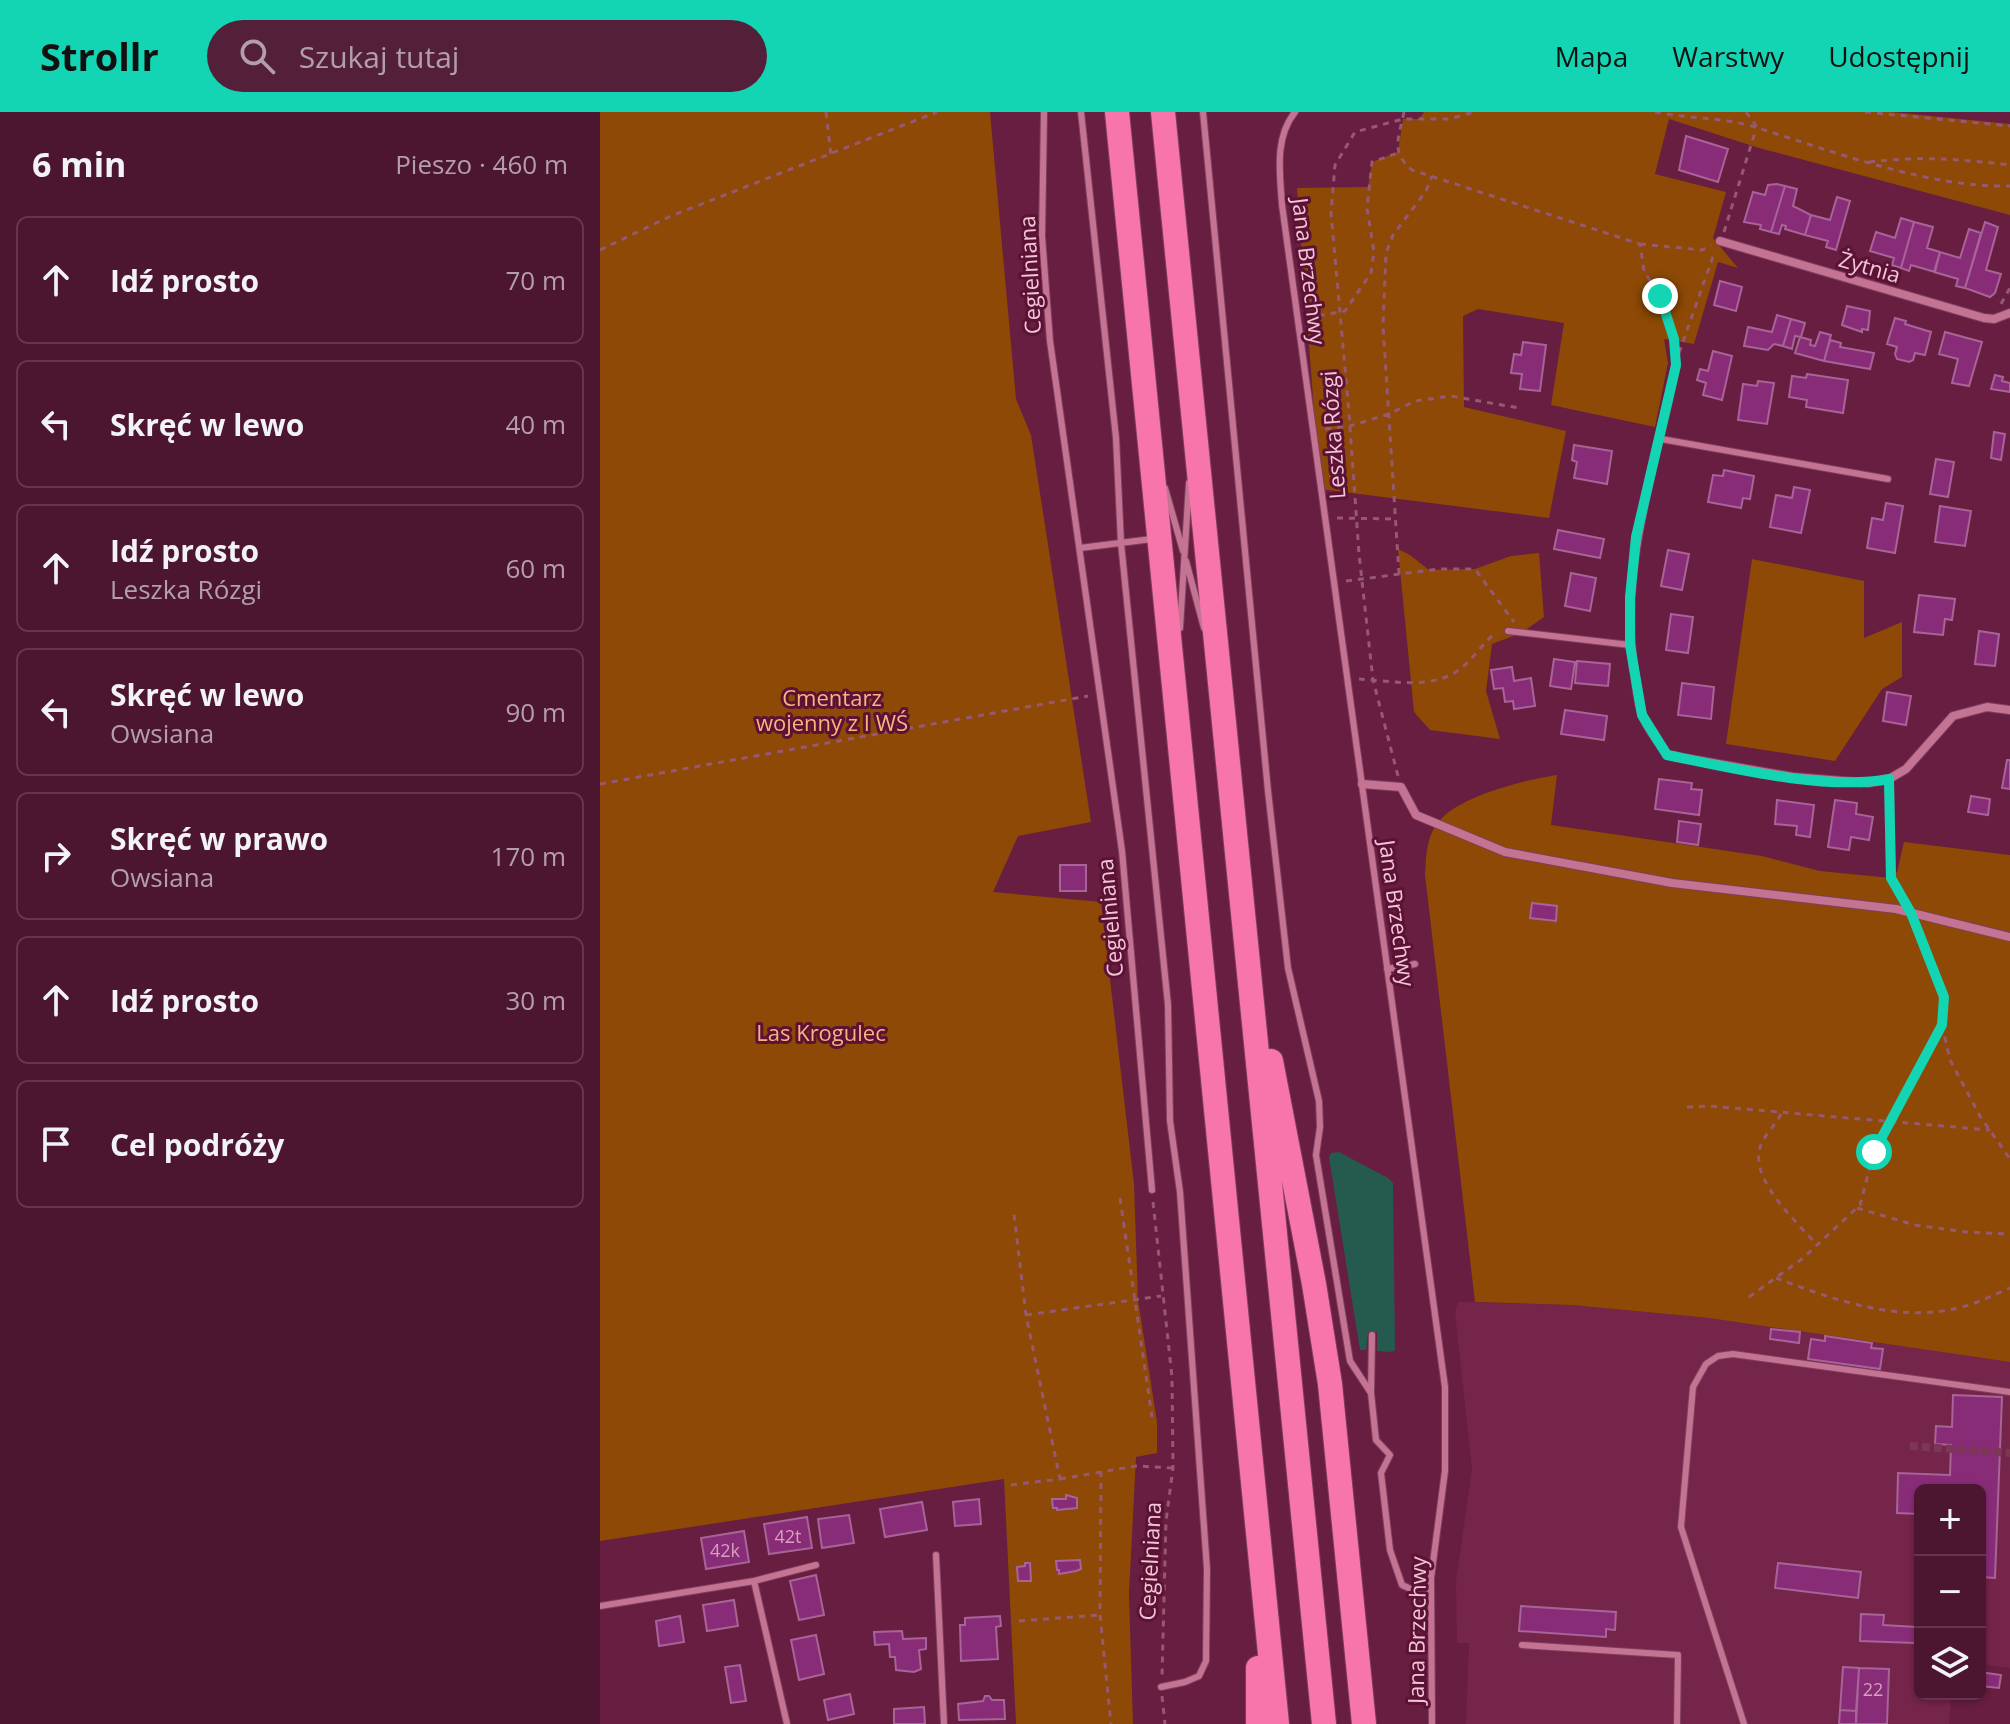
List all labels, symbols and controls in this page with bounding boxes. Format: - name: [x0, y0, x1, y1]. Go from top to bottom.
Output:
- search box: [207, 20, 767, 92]
- text: Strollr: [40, 30, 159, 82]
- icon: search: [235, 34, 279, 78]
- text: Szukaj tutaj: [299, 36, 459, 77]
- text: Mapa: [1555, 37, 1628, 75]
- text: Warstwy: [1672, 37, 1784, 75]
- text: Udostępnij: [1828, 37, 1970, 75]
- text: 6 min: [32, 141, 126, 187]
- text: Pieszo · 460 m: [395, 146, 568, 182]
- street label: Jana Brzechwy: [1286, 194, 1334, 347]
- street label: Cegielniana: [1011, 215, 1047, 335]
- street label: Żytnia: [1836, 243, 1904, 289]
- icon: ahead: [34, 258, 78, 302]
- text: Idź prosto: [110, 260, 259, 301]
- text: 70 m: [505, 262, 566, 298]
- route end: [1642, 278, 1678, 314]
- street label: Leszka Rózgi: [1313, 370, 1351, 500]
- icon: left: [34, 402, 78, 446]
- text: Skręć w lewo: [110, 404, 304, 445]
- text: 40 m: [505, 406, 566, 442]
- text: Idź prosto: [110, 530, 259, 571]
- icon: ahead: [34, 546, 78, 590]
- text: 60 m: [505, 550, 566, 586]
- text: Leszka Rózgi: [110, 571, 262, 607]
- text: Skręć w lewo: [110, 674, 304, 715]
- park label: Cmentarz wojenny z I WŚ: [756, 682, 908, 737]
- icon: left: [34, 690, 78, 734]
- text: 90 m: [505, 694, 566, 730]
- text: Owsiana: [110, 715, 214, 751]
- text: Skręć w prawo: [110, 818, 328, 859]
- icon: right: [34, 834, 78, 878]
- street label: Jana Brzechwy: [1373, 836, 1423, 989]
- text: 170 m: [491, 838, 566, 874]
- street label: Cegielniana: [1089, 858, 1129, 978]
- text: Owsiana: [110, 859, 214, 895]
- icon: ahead: [34, 978, 78, 1022]
- text: Idź prosto: [110, 980, 259, 1021]
- text: 30 m: [505, 982, 566, 1018]
- park label: Las Krogulec: [756, 1017, 886, 1047]
- icon: arrive: [34, 1122, 78, 1166]
- text: Cel podróży: [110, 1124, 284, 1165]
- route start: [1856, 1134, 1892, 1170]
- map controls: [1914, 1484, 1986, 1700]
- button: +: [1914, 1484, 1986, 1556]
- street label: Cegielniana: [1131, 1501, 1167, 1621]
- house number: 42t: [775, 1524, 802, 1548]
- house number: 42k: [710, 1538, 741, 1562]
- street label: Jana Brzechwy: [1400, 1555, 1432, 1706]
- button: −: [1914, 1556, 1986, 1628]
- button: layers: [1914, 1628, 1986, 1700]
- house number: 22: [1863, 1677, 1883, 1701]

